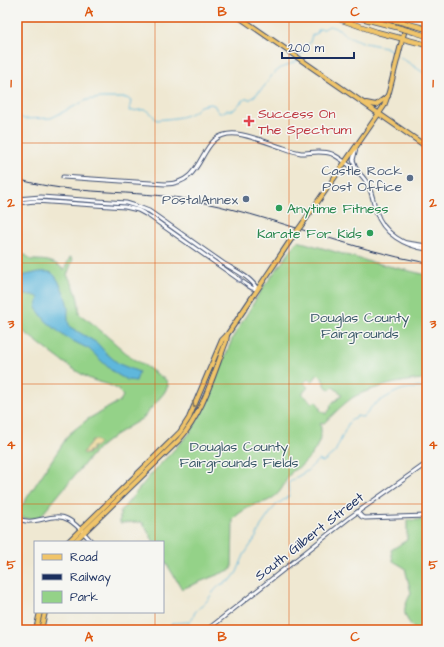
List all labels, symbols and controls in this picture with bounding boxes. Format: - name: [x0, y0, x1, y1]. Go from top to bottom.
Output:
- text: A: [85, 3, 94, 21]
- text: B: [217, 3, 227, 21]
- text: C: [350, 3, 360, 21]
- scale bar: [282, 34, 354, 60]
- text: 200 m: [288, 40, 325, 57]
- text: 1: [10, 74, 12, 92]
- text: 1: [432, 74, 434, 92]
- place label: Success On The Spectrum: [258, 104, 352, 140]
- marker: Success On The Spectrum: [243, 115, 255, 127]
- place label: Castle Rock Post Office: [322, 161, 402, 197]
- marker: Castle Rock Post Office: [405, 173, 415, 183]
- place label: PostalAnnex: [162, 190, 238, 210]
- text: 2: [6, 194, 15, 212]
- marker: PostalAnnex: [241, 194, 251, 204]
- text: 2: [428, 194, 437, 212]
- place label: Anytime Fitness: [287, 199, 389, 219]
- marker: Anytime Fitness: [274, 203, 284, 213]
- place label: Karate For Kids: [257, 224, 362, 244]
- marker: Karate For Kids: [365, 228, 375, 238]
- one-way arrow: [236, 275, 243, 283]
- park label: Douglas County Fairgrounds: [311, 308, 410, 344]
- text: 3: [7, 315, 15, 333]
- text: 3: [429, 315, 437, 333]
- one-way arrow: [192, 401, 200, 408]
- text: 4: [7, 436, 16, 454]
- text: 4: [429, 436, 438, 454]
- park label: Douglas County Fairgrounds Fields: [179, 437, 299, 473]
- street label: South Gilbert Street: [251, 488, 369, 586]
- legend: [34, 541, 164, 613]
- text: Road: [70, 549, 98, 566]
- text: 5: [6, 556, 16, 574]
- text: 5: [428, 556, 438, 574]
- text: Railway: [70, 569, 111, 587]
- text: Park: [70, 589, 98, 606]
- text: A: [85, 628, 94, 646]
- text: B: [217, 628, 227, 646]
- text: C: [350, 628, 360, 646]

